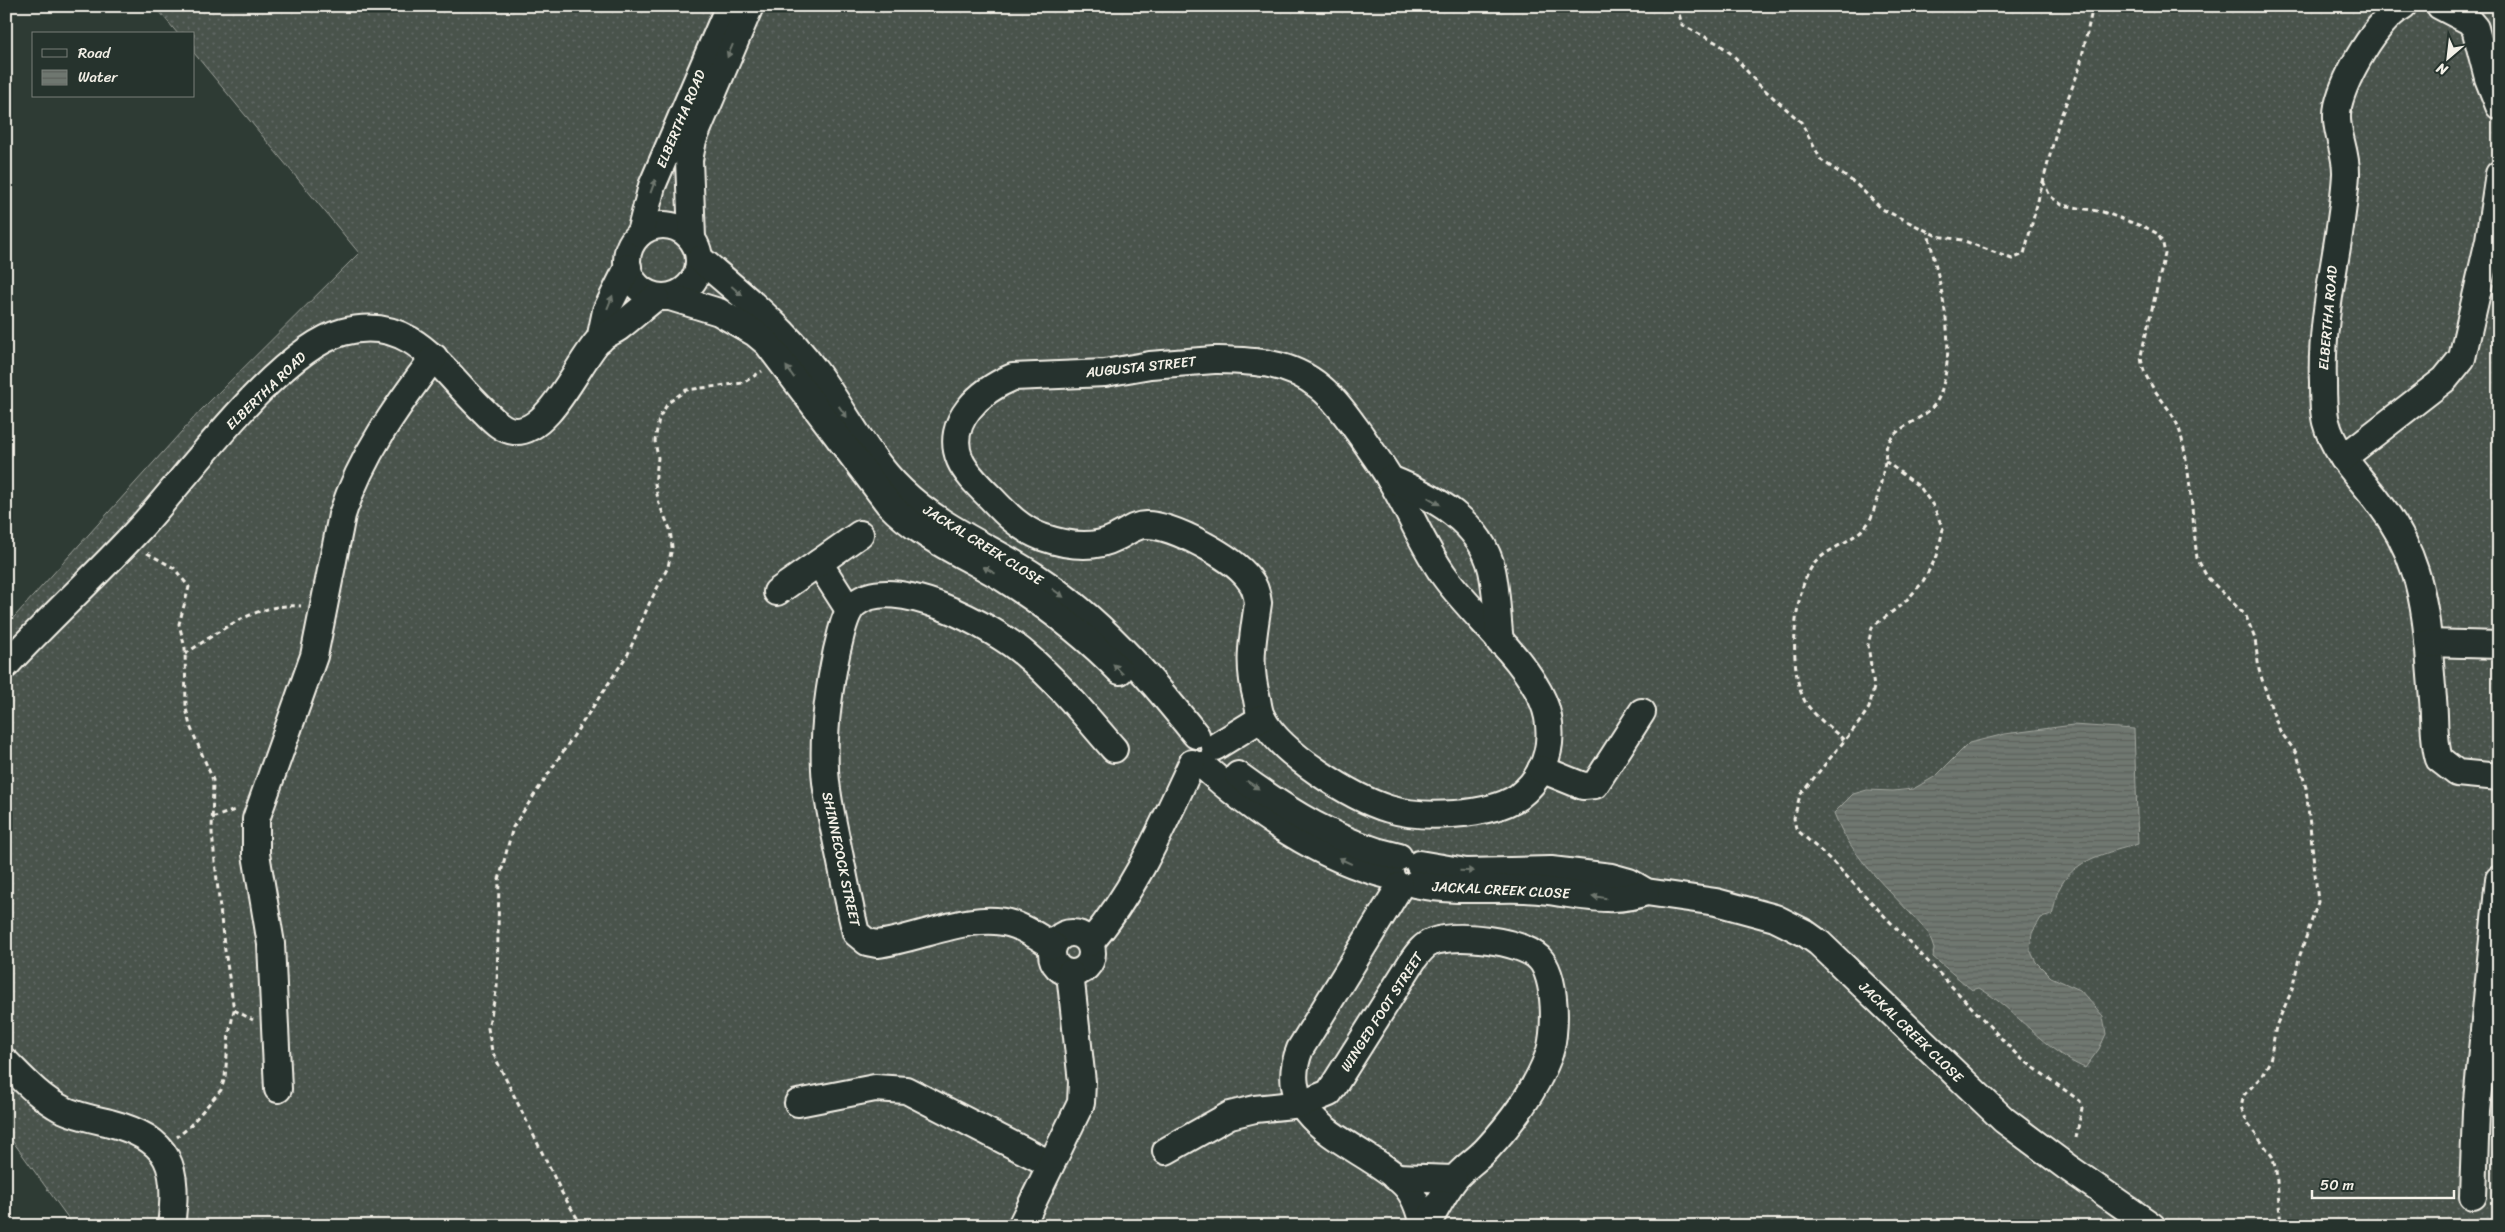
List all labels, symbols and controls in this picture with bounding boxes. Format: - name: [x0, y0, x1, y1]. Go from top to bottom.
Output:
- legend: [32, 32, 195, 98]
- north arrow: [2422, 32, 2472, 82]
- text: Road: [78, 40, 111, 66]
- one-way arrow: [726, 44, 734, 58]
- text: N: [2432, 56, 2453, 83]
- text: Water: [78, 64, 118, 90]
- street label: ELBERTHA ROAD: [649, 65, 713, 172]
- one-way arrow: [649, 178, 657, 193]
- street label: ELBERTHA ROAD: [2311, 264, 2345, 371]
- one-way arrow: [730, 285, 742, 297]
- one-way arrow: [606, 294, 614, 309]
- street label: ELBERTHA ROAD: [220, 345, 313, 436]
- street label: AUGUSTA STREET: [1084, 349, 1199, 385]
- one-way arrow: [785, 366, 795, 379]
- one-way arrow: [838, 405, 848, 419]
- one-way arrow: [1428, 496, 1441, 505]
- street label: JACKAL CREEK CLOSE: [917, 497, 1049, 593]
- one-way arrow: [982, 566, 996, 575]
- one-way arrow: [1051, 588, 1065, 598]
- one-way arrow: [1112, 663, 1124, 675]
- one-way arrow: [1246, 781, 1259, 790]
- street label: SHINNECOCK STREET: [815, 789, 868, 930]
- one-way arrow: [1338, 857, 1352, 865]
- one-way arrow: [1459, 868, 1475, 876]
- street label: JACKAL CREEK CLOSE: [1431, 874, 1572, 906]
- one-way arrow: [1590, 893, 1606, 901]
- street label: WINGED FOOT STREET: [1334, 946, 1431, 1077]
- street label: JACKAL CREEK CLOSE: [1852, 974, 1970, 1090]
- scale bar: [2312, 1167, 2455, 1199]
- text: 50 m: [2320, 1172, 2355, 1198]

